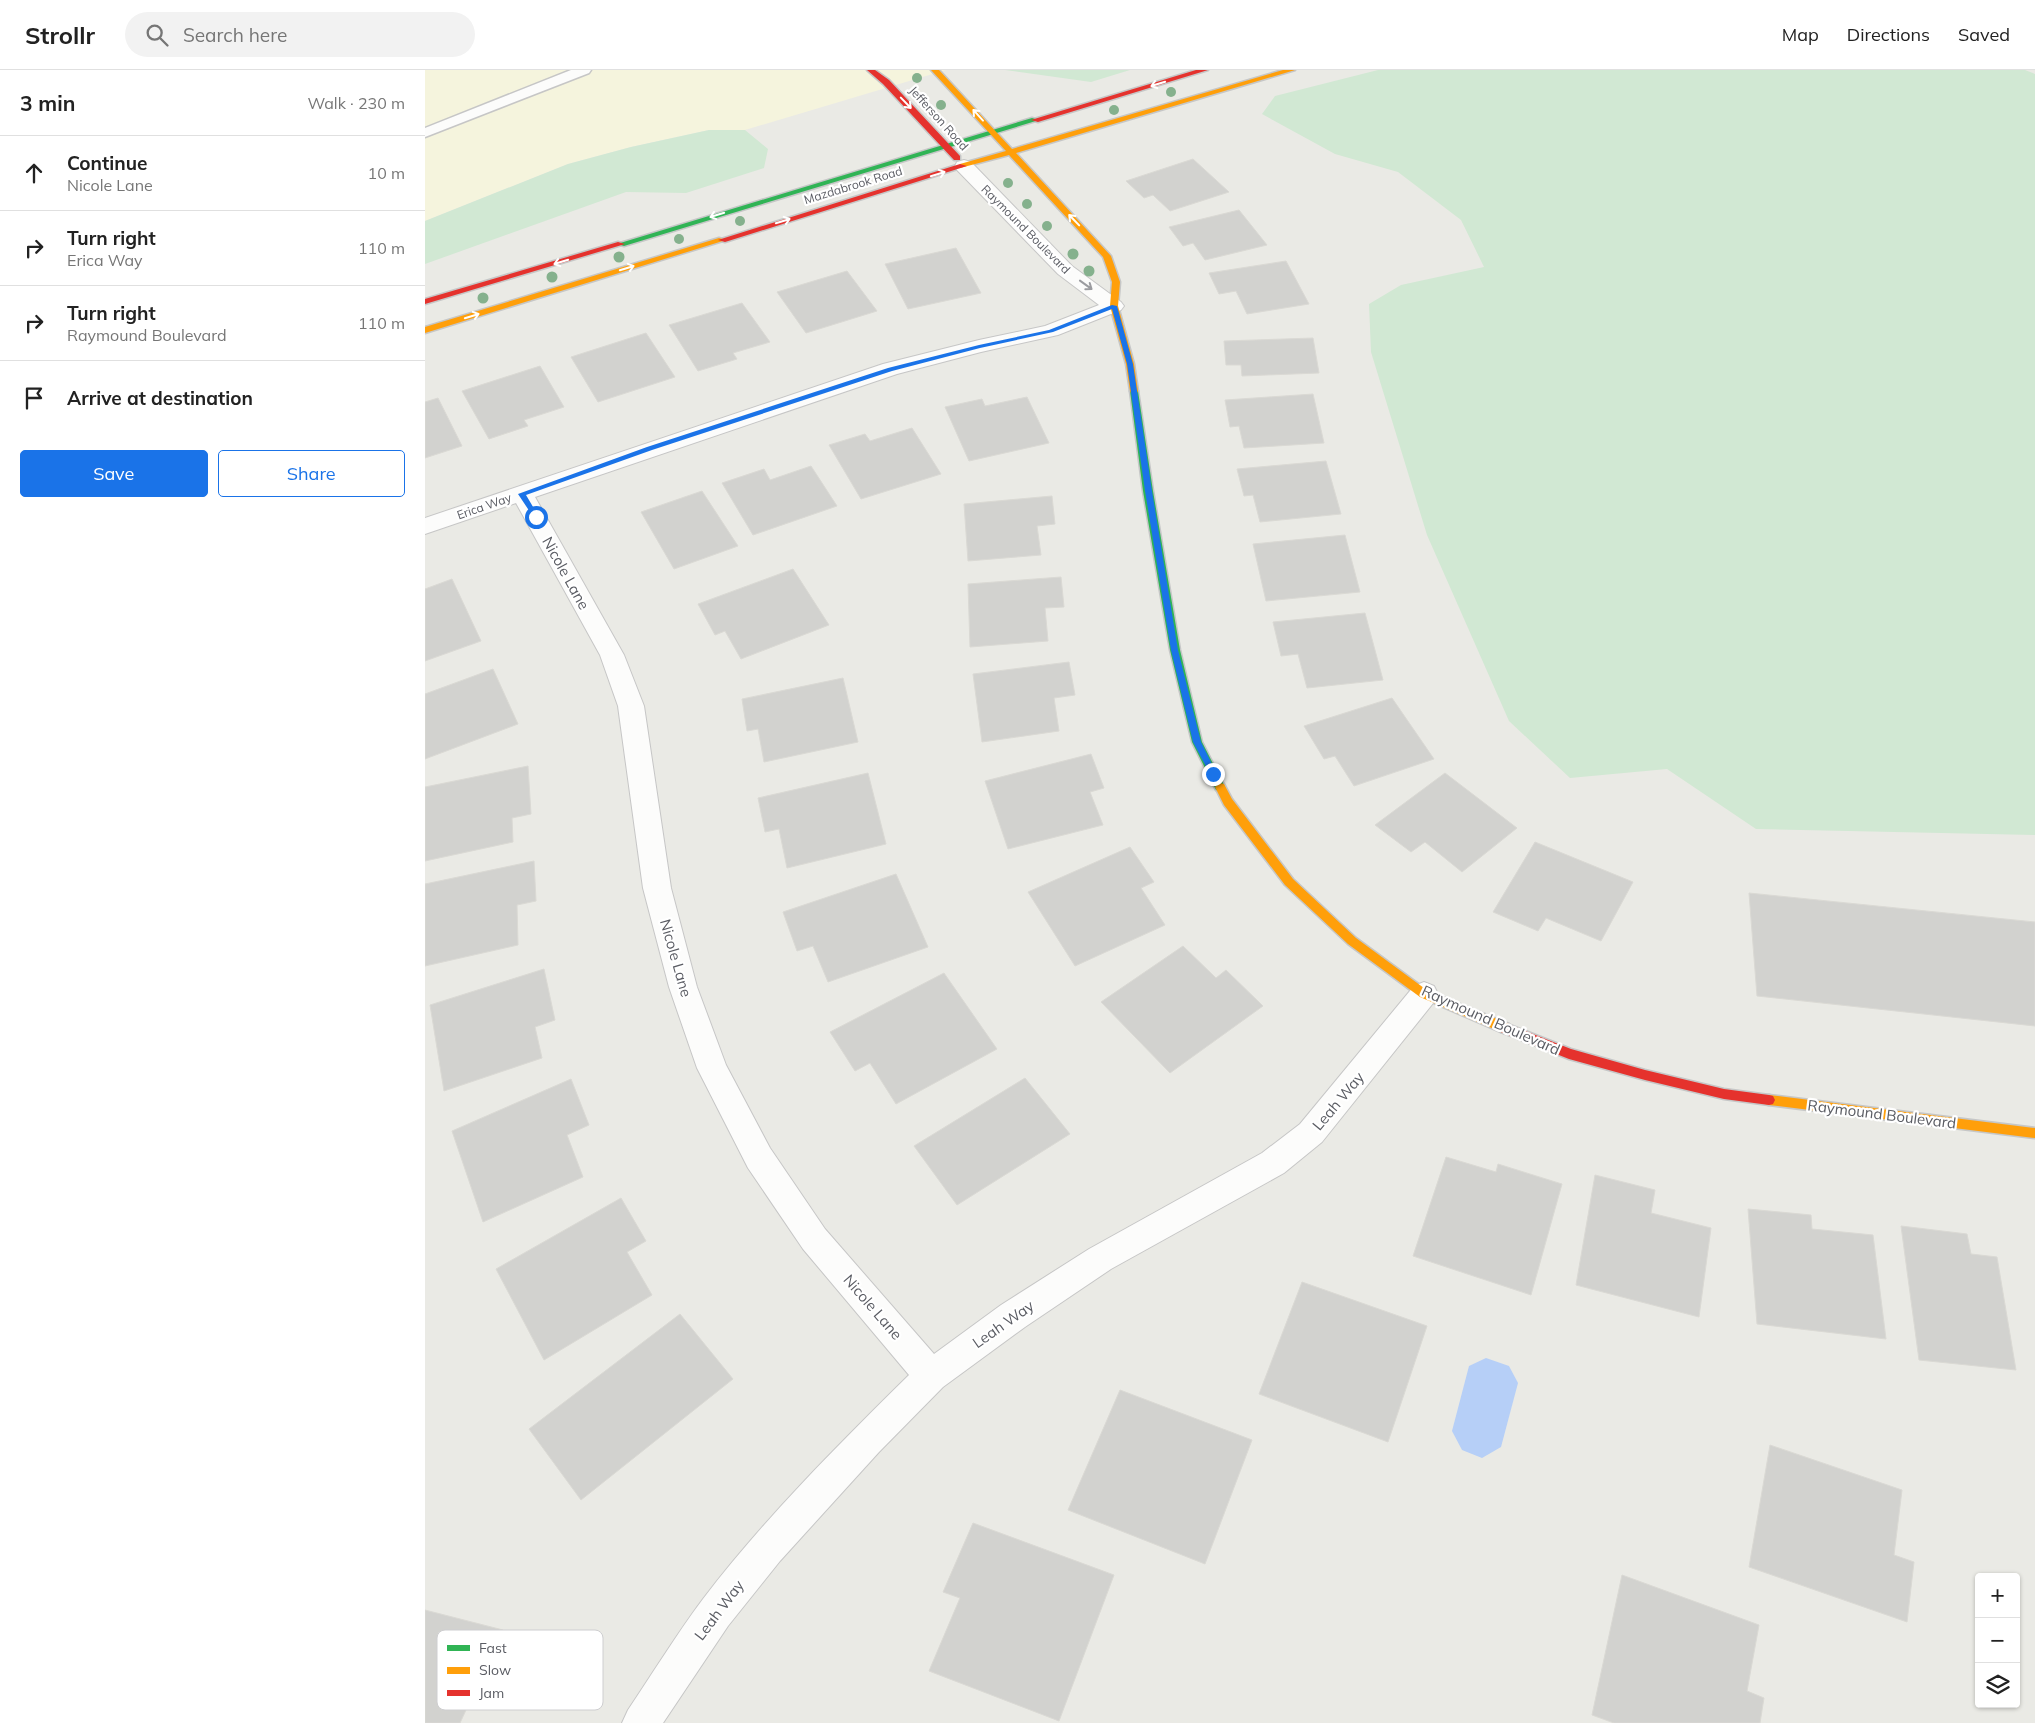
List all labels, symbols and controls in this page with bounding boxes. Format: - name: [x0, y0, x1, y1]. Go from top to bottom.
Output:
- search box: [125, 12, 475, 57]
- text: Strollr: [25, 20, 95, 50]
- icon: search: [143, 21, 171, 49]
- text: Search here: [183, 23, 287, 47]
- text: Map: [1782, 23, 1819, 46]
- text: Directions: [1847, 23, 1930, 46]
- text: Saved: [1958, 23, 2010, 46]
- one-way arrow: [1150, 79, 1166, 89]
- street label: Jefferson Road: [906, 83, 972, 153]
- text: 3 min: [20, 90, 75, 116]
- text: Walk · 230 m: [307, 93, 405, 113]
- one-way arrow: [900, 97, 912, 109]
- one-way arrow: [972, 108, 984, 121]
- text: Continue: [67, 151, 147, 175]
- icon: ahead: [20, 159, 48, 187]
- text: 10 m: [368, 163, 405, 183]
- street label: Mazdabrook Road: [802, 163, 904, 207]
- one-way arrow: [930, 168, 946, 178]
- text: Nicole Lane: [67, 175, 153, 195]
- street label: Raymound Boulevard: [978, 181, 1074, 277]
- one-way arrow: [709, 211, 725, 221]
- one-way arrow: [1068, 213, 1080, 226]
- one-way arrow: [774, 216, 790, 226]
- text: Turn right: [67, 226, 156, 250]
- icon: right: [20, 234, 48, 262]
- text: 110 m: [358, 238, 405, 258]
- text: Erica Way: [67, 250, 143, 270]
- one-way arrow: [553, 257, 569, 267]
- one-way arrow: [619, 262, 635, 272]
- one-way arrow: [1079, 280, 1092, 291]
- text: Turn right: [67, 301, 156, 325]
- icon: right: [20, 309, 48, 337]
- one-way arrow: [463, 310, 479, 320]
- text: 110 m: [358, 313, 405, 333]
- text: Raymound Boulevard: [67, 325, 227, 345]
- icon: arrive: [20, 384, 48, 412]
- text: Arrive at destination: [67, 386, 253, 410]
- button: Save: [20, 450, 208, 497]
- button: Share: [218, 450, 405, 497]
- street label: Erica Way: [455, 489, 514, 522]
- route start: [525, 506, 548, 529]
- street label: Nicole Lane: [538, 533, 594, 613]
- route end: [1202, 763, 1225, 786]
- street label: Nicole Lane: [656, 917, 696, 999]
- street label: Raymound Boulevard: [1419, 981, 1563, 1059]
- street label: Leah Way: [1308, 1068, 1368, 1134]
- street label: Raymound Boulevard: [1807, 1095, 1957, 1133]
- street label: Nicole Lane: [839, 1270, 907, 1344]
- street label: Leah Way: [969, 1296, 1037, 1352]
- map controls: [1975, 1573, 2020, 1708]
- button: +: [1975, 1573, 2020, 1618]
- street label: Leah Way: [690, 1576, 748, 1644]
- button: −: [1975, 1618, 2020, 1663]
- legend: [437, 1630, 603, 1710]
- text: Fast: [479, 1639, 507, 1657]
- text: Slow: [479, 1661, 511, 1679]
- button: layers: [1975, 1663, 2020, 1708]
- text: Jam: [479, 1684, 504, 1702]

